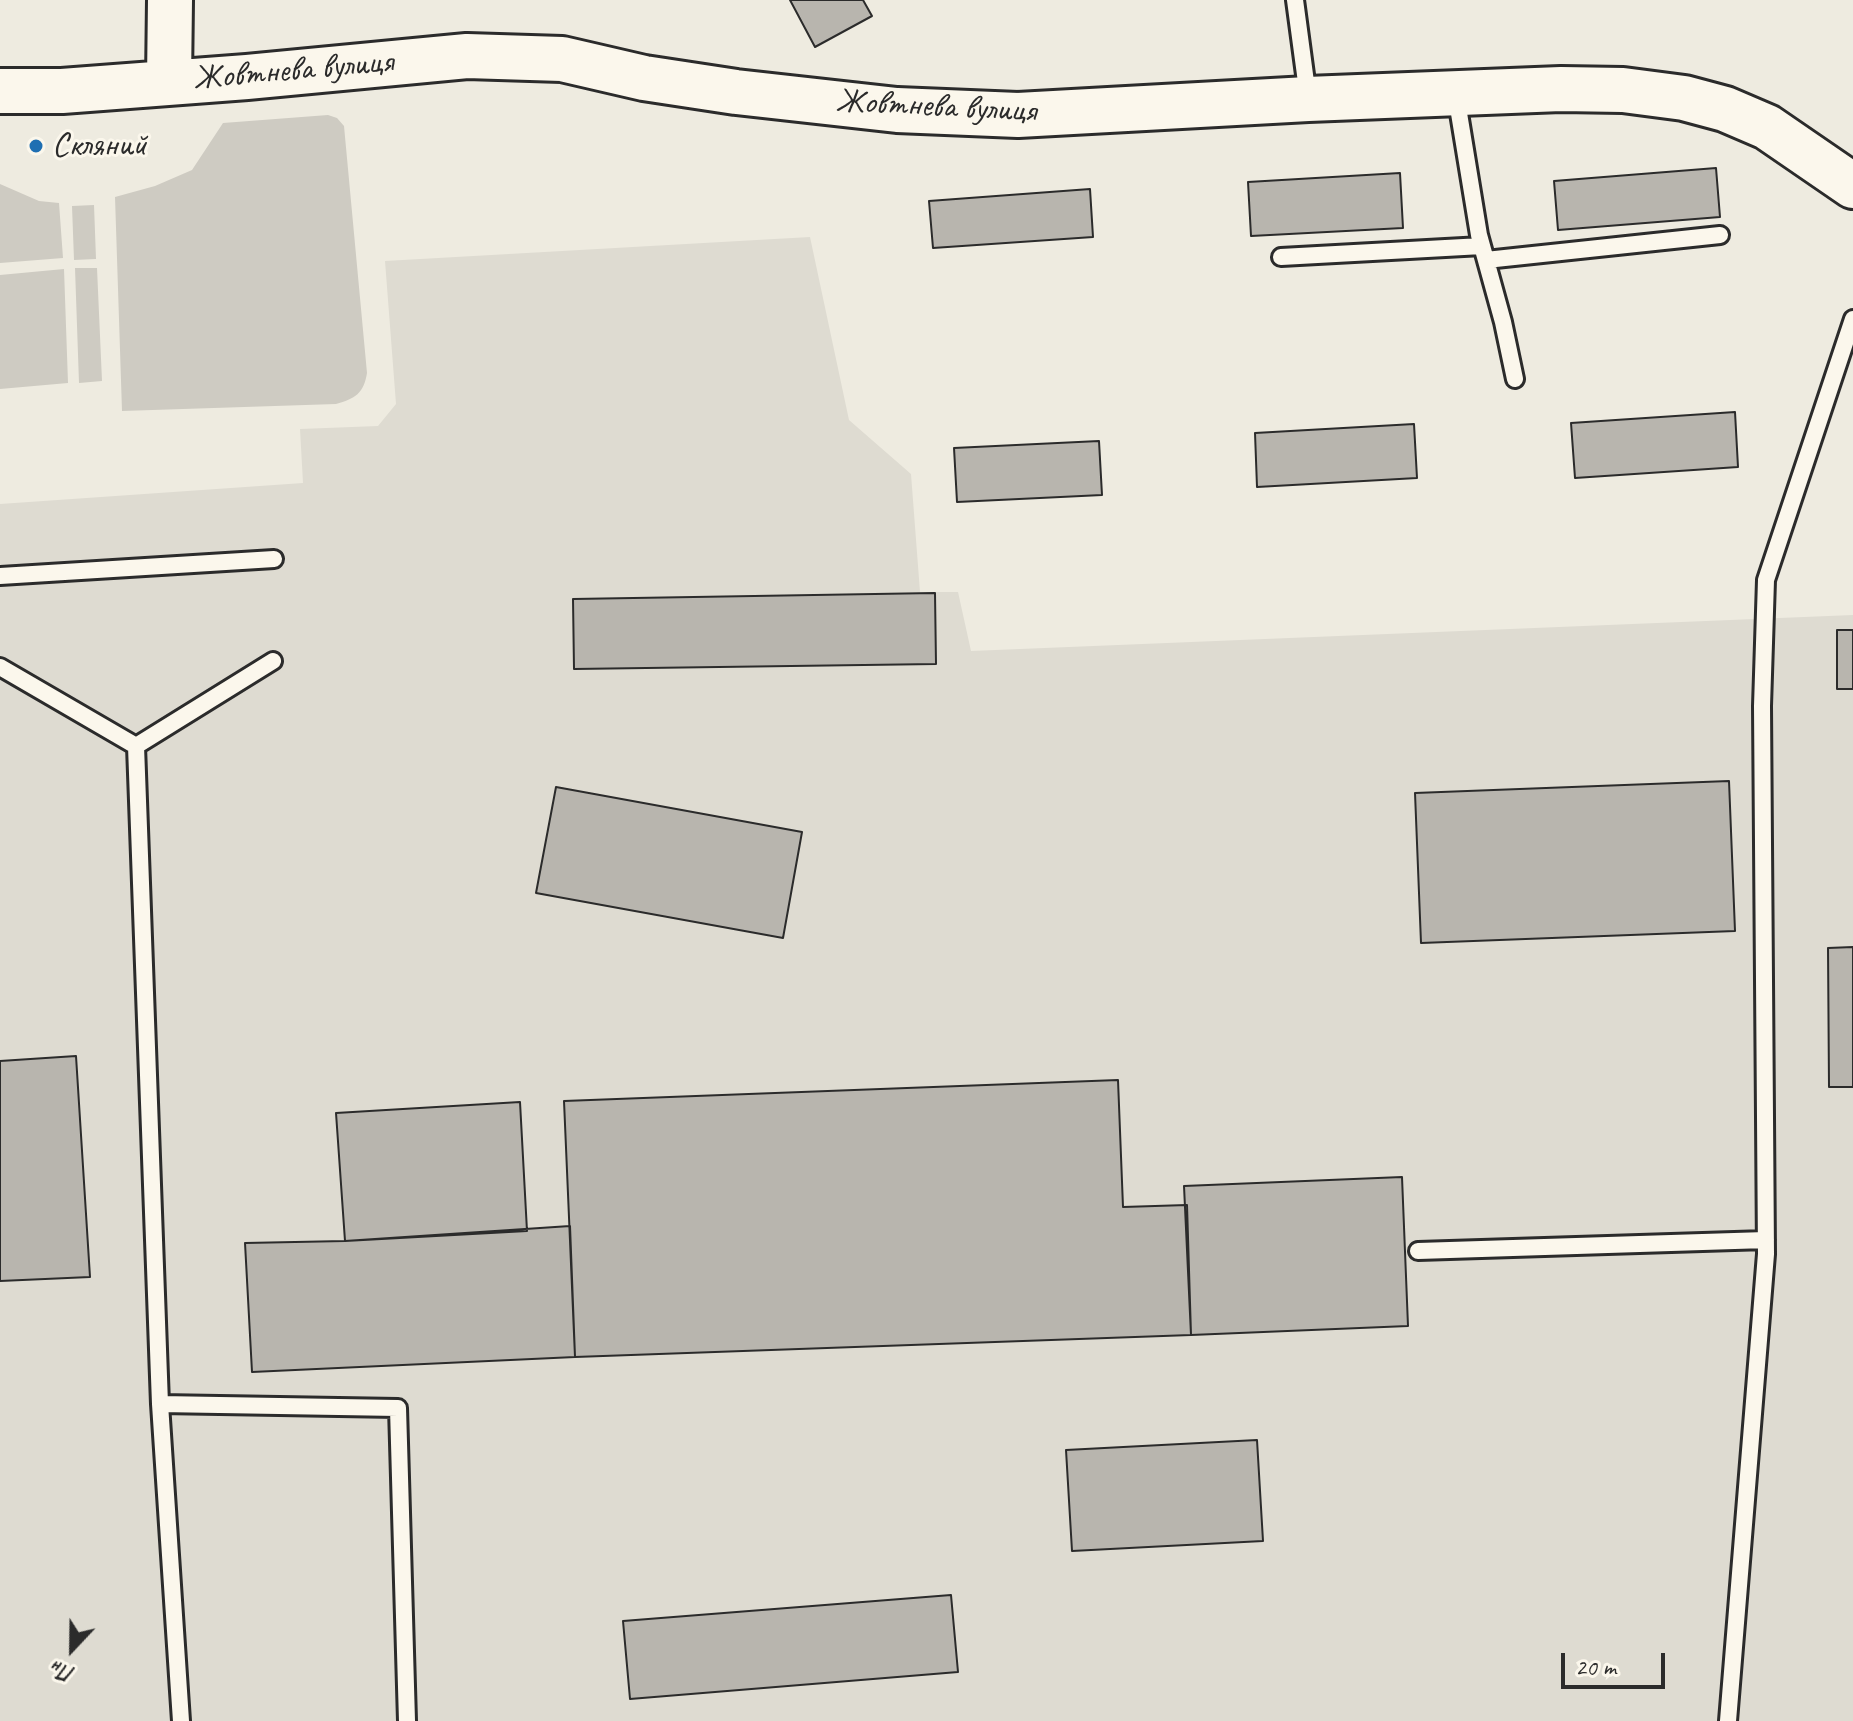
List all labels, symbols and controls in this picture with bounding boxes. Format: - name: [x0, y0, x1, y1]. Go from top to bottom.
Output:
- street label: Жовтнева вулиця: [191, 42, 395, 100]
- street label: Жовтнева вулиця: [835, 81, 1037, 133]
- place label: Скляний: [52, 126, 147, 166]
- marker: Скляний: [27, 137, 45, 155]
- north arrow: [32, 1609, 112, 1689]
- scale bar: [1565, 1637, 1669, 1687]
- text: 20 m: [1575, 1652, 1616, 1682]
- text: Пн: [47, 1654, 79, 1689]

